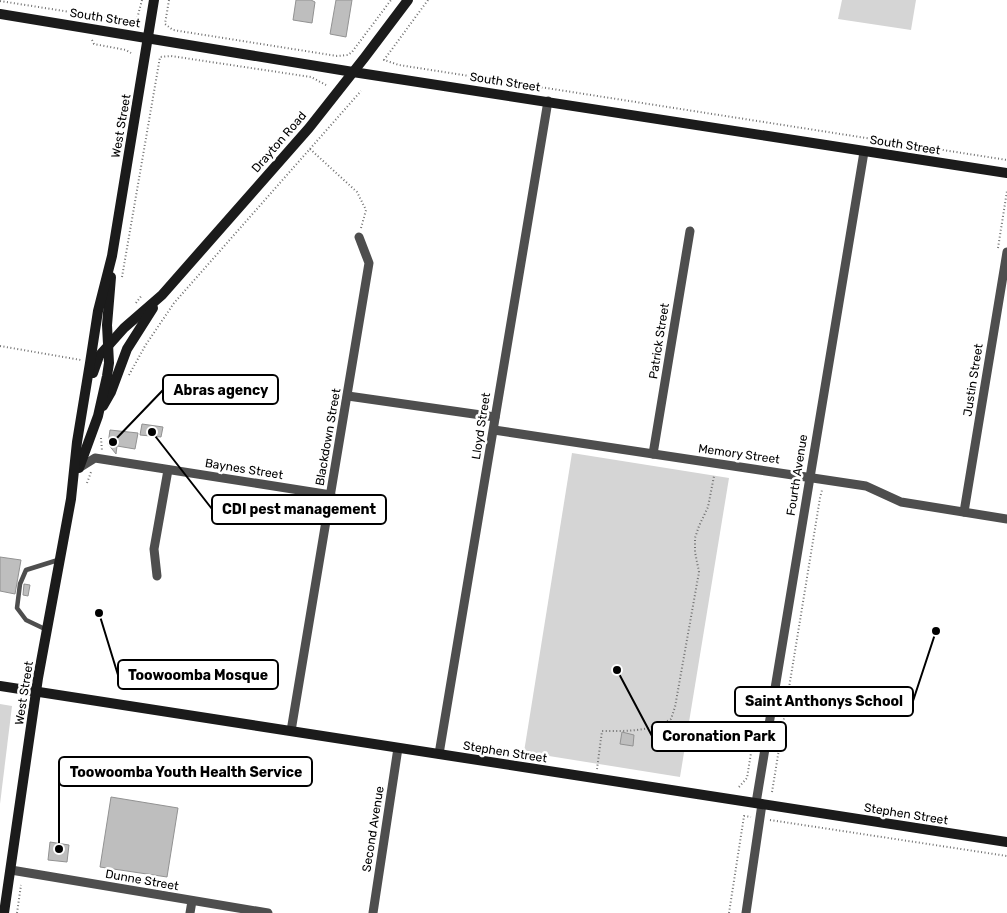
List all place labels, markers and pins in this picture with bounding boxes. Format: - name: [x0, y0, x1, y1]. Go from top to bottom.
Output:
- callout: Abras agency: [163, 375, 278, 404]
- callout: CDI pest management: [212, 495, 386, 524]
- callout: Toowoomba Mosque: [118, 660, 278, 689]
- callout: Saint Anthonys School: [735, 687, 913, 716]
- callout: Coronation Park: [652, 722, 786, 751]
- callout: Toowoomba Youth Health Service: [59, 757, 312, 786]

